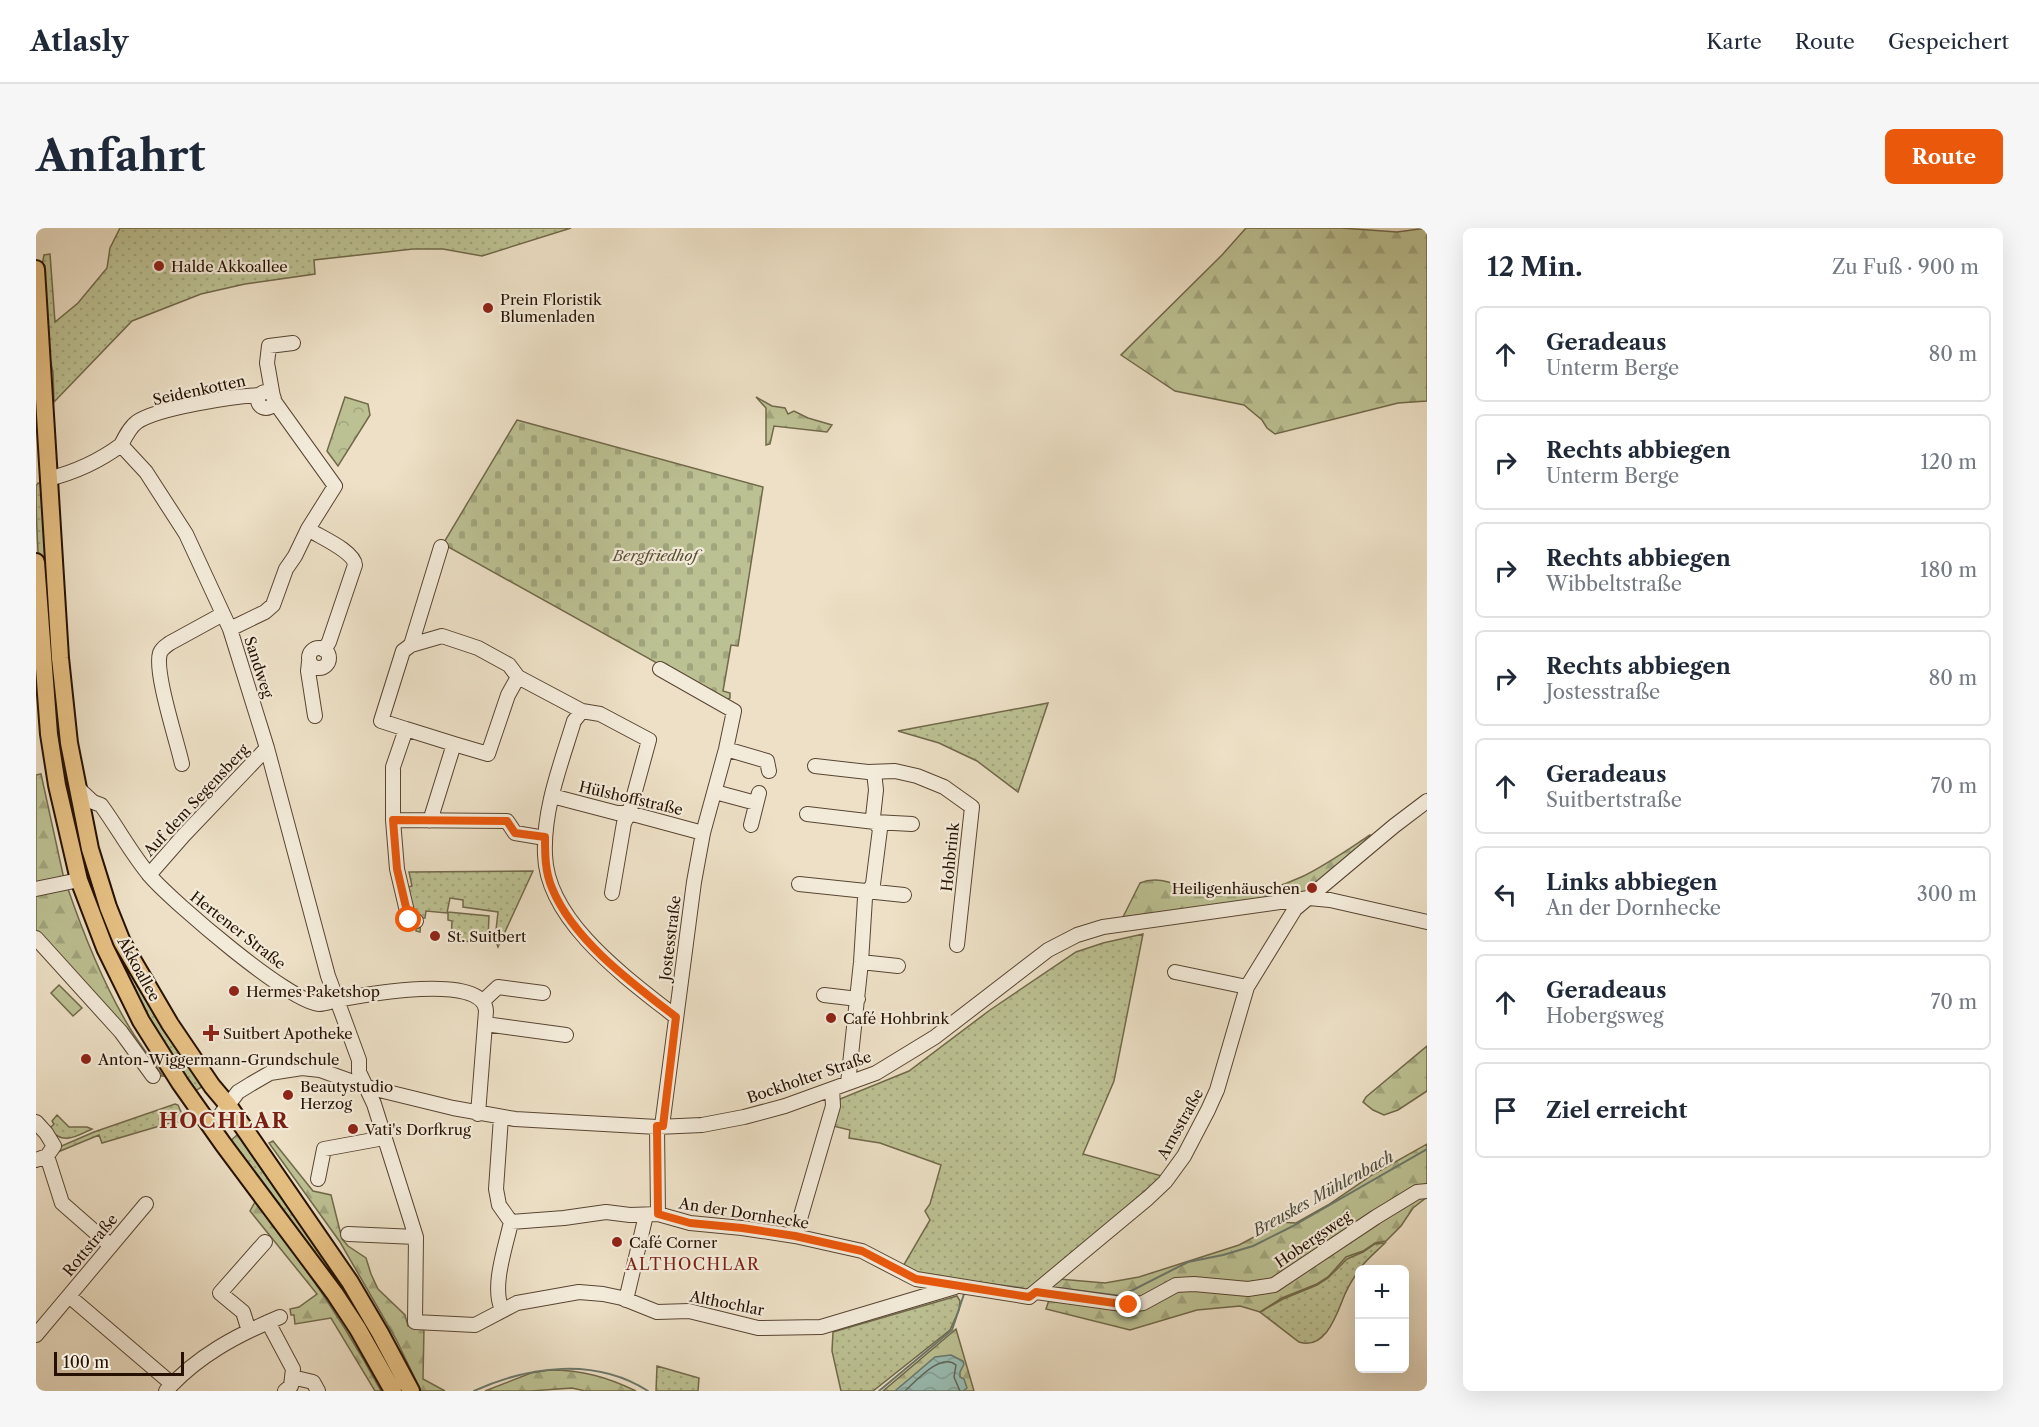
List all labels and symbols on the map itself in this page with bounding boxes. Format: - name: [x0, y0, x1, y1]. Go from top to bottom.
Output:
- place label: Halde Akkoallee: [171, 257, 288, 276]
- marker: Halde Akkoallee: [152, 259, 166, 273]
- place label: Prein Floristik Blumenladen: [500, 290, 603, 326]
- marker: Prein Floristik Blumenladen: [481, 301, 495, 315]
- street label: Seidenkotten: [151, 371, 248, 409]
- park label: Bergfriedhof: [612, 546, 703, 565]
- street label: Sandweg: [240, 634, 278, 700]
- street label: Auf dem Segensberg: [139, 740, 253, 861]
- street label: Hülshoffstraße: [577, 777, 685, 819]
- street label: Hohbrink: [937, 820, 963, 892]
- place label: Heiligenhäuschen: [1172, 879, 1301, 898]
- marker: Heiligenhäuschen: [1305, 881, 1319, 895]
- street label: Hertener Straße: [186, 887, 290, 973]
- street label: Jostesstraße: [655, 894, 685, 984]
- route start: [395, 906, 421, 932]
- place label: St. Suitbert: [447, 927, 527, 946]
- marker: St. Suitbert: [428, 929, 442, 943]
- street label: Akkoallee: [113, 933, 164, 1005]
- place label: Hermes Paketshop: [246, 982, 380, 1001]
- marker: Hermes Paketshop: [227, 984, 241, 998]
- place label: Café Hohbrink: [843, 1009, 950, 1028]
- marker: Café Hohbrink: [824, 1011, 838, 1025]
- place label: Suitbert Apotheke: [223, 1024, 353, 1043]
- marker: Suitbert Apotheke: [204, 1026, 218, 1040]
- street label: Bockholter Straße: [744, 1047, 874, 1107]
- place label: Anton-Wiggermann-Grundschule: [97, 1050, 339, 1069]
- marker: Anton-Wiggermann-Grundschule: [79, 1052, 93, 1066]
- place label: Beautystudio Herzog: [300, 1077, 393, 1113]
- street label: Arnsstraße: [1152, 1085, 1207, 1164]
- marker: Beautystudio Herzog: [281, 1088, 295, 1102]
- district label: HOCHLAR: [159, 1108, 289, 1133]
- place label: Vati's Dorfkrug: [364, 1120, 471, 1139]
- marker: Vati's Dorfkrug: [346, 1122, 360, 1136]
- water label: Breuskes Mühlenbach: [1247, 1146, 1397, 1241]
- street label: An der Dornhecke: [677, 1193, 810, 1233]
- street label: Hobergsweg: [1271, 1206, 1355, 1272]
- street label: Rottstraße: [58, 1210, 122, 1280]
- place label: Café Corner: [629, 1233, 718, 1252]
- marker: Café Corner: [610, 1235, 624, 1249]
- district label: ALTHOCHLAR: [625, 1254, 760, 1274]
- street label: Althochlar: [687, 1286, 766, 1320]
- route end: [1115, 1291, 1141, 1317]
- scale bar: [54, 1349, 184, 1376]

